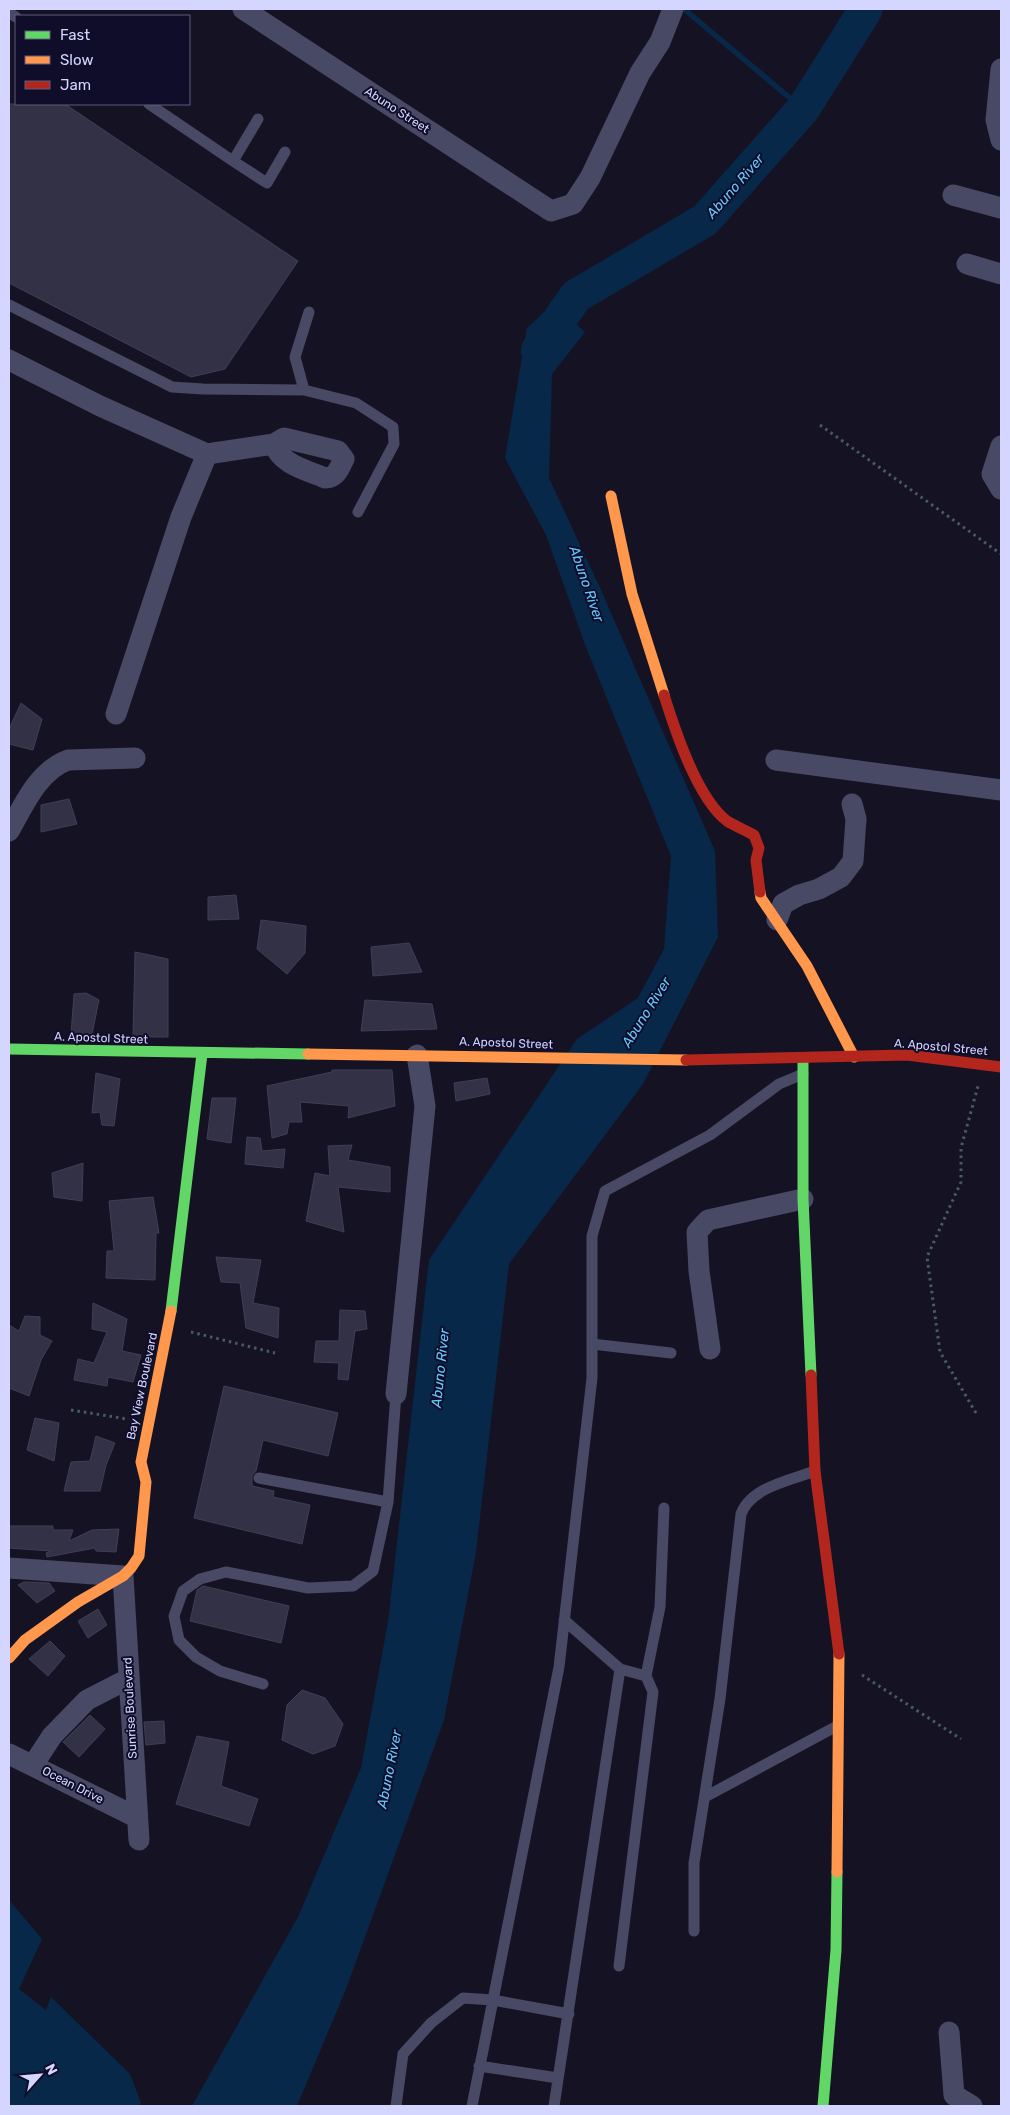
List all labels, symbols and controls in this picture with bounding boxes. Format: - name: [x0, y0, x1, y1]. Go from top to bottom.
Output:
- legend: [15, 15, 190, 105]
- text: Fast: [60, 26, 90, 44]
- text: Slow: [60, 51, 93, 69]
- text: Jam: [60, 76, 91, 94]
- street label: Abuno Street: [362, 84, 432, 136]
- water label: Abuno River: [702, 150, 768, 223]
- water label: Abuno River: [565, 543, 608, 625]
- water label: Abuno River: [618, 974, 675, 1051]
- street label: A. Apostol Street: [54, 1029, 149, 1047]
- street label: A. Apostol Street: [459, 1034, 554, 1052]
- street label: A. Apostol Street: [894, 1036, 989, 1058]
- water label: Abuno River: [428, 1327, 453, 1409]
- street label: Bay View Boulevard: [124, 1331, 160, 1441]
- street label: Sunrise Boulevard: [120, 1657, 140, 1759]
- water label: Abuno River: [373, 1728, 406, 1811]
- street label: Ocean Drive: [40, 1764, 106, 1807]
- north arrow: [15, 2050, 65, 2100]
- text: N: [41, 2061, 61, 2078]

